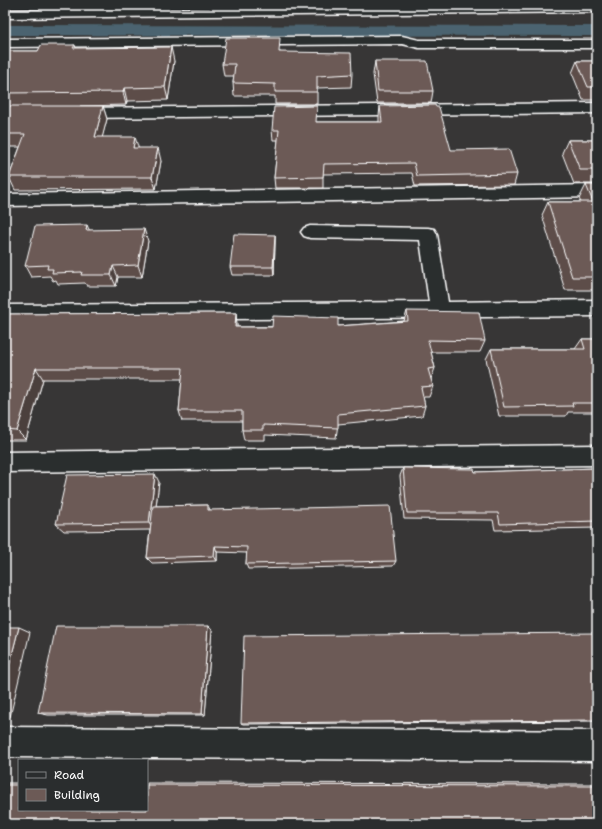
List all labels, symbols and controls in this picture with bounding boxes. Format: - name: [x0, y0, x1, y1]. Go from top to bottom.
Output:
- legend: [18, 759, 148, 811]
- text: Road: [54, 767, 85, 783]
- text: Building: [54, 787, 100, 803]

